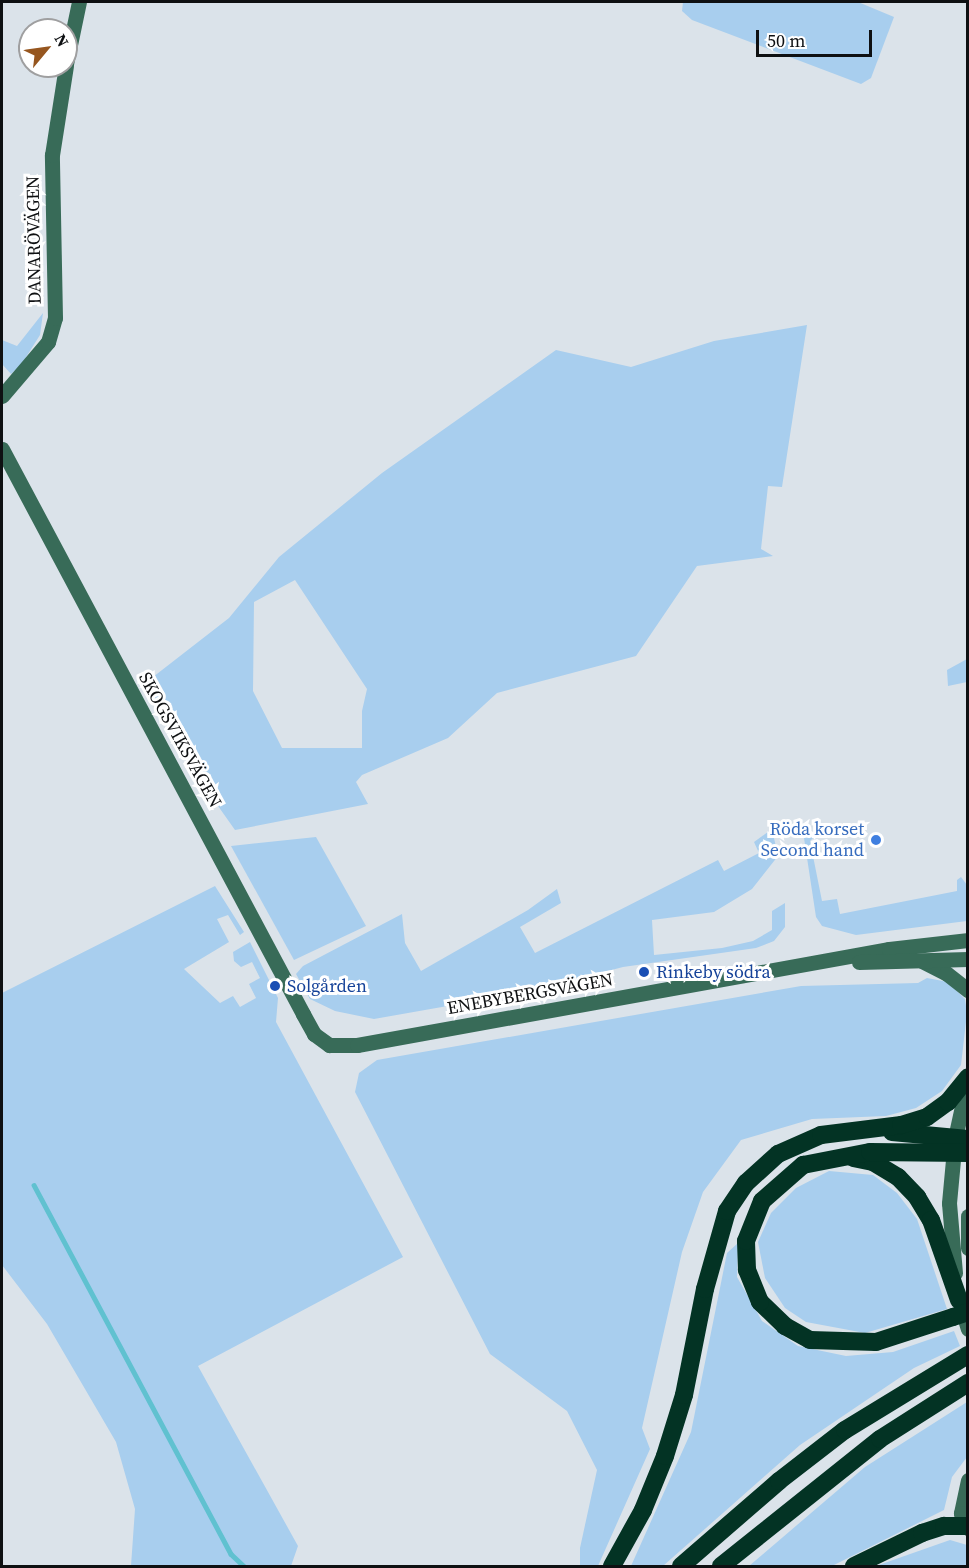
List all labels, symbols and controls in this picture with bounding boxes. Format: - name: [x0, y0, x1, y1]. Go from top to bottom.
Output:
- north arrow: [18, 18, 78, 78]
- scale bar: [759, 18, 874, 56]
- text: 50 m: [767, 28, 805, 53]
- text: N: [50, 30, 74, 51]
- street label: DANARÖVÄGEN: [22, 176, 46, 304]
- street label: SKOGSVIKSVÄGEN: [134, 669, 226, 811]
- place label: Röda korset Second hand: [761, 819, 864, 862]
- marker: Röda korset Second hand: [869, 833, 883, 847]
- place label: Rinkeby södra: [656, 961, 771, 983]
- marker: Rinkeby södra: [637, 965, 651, 979]
- street label: ENEBYBERGSVÄGEN: [445, 969, 615, 1019]
- place label: Solgården: [287, 975, 367, 997]
- marker: Solgården: [268, 979, 282, 993]

